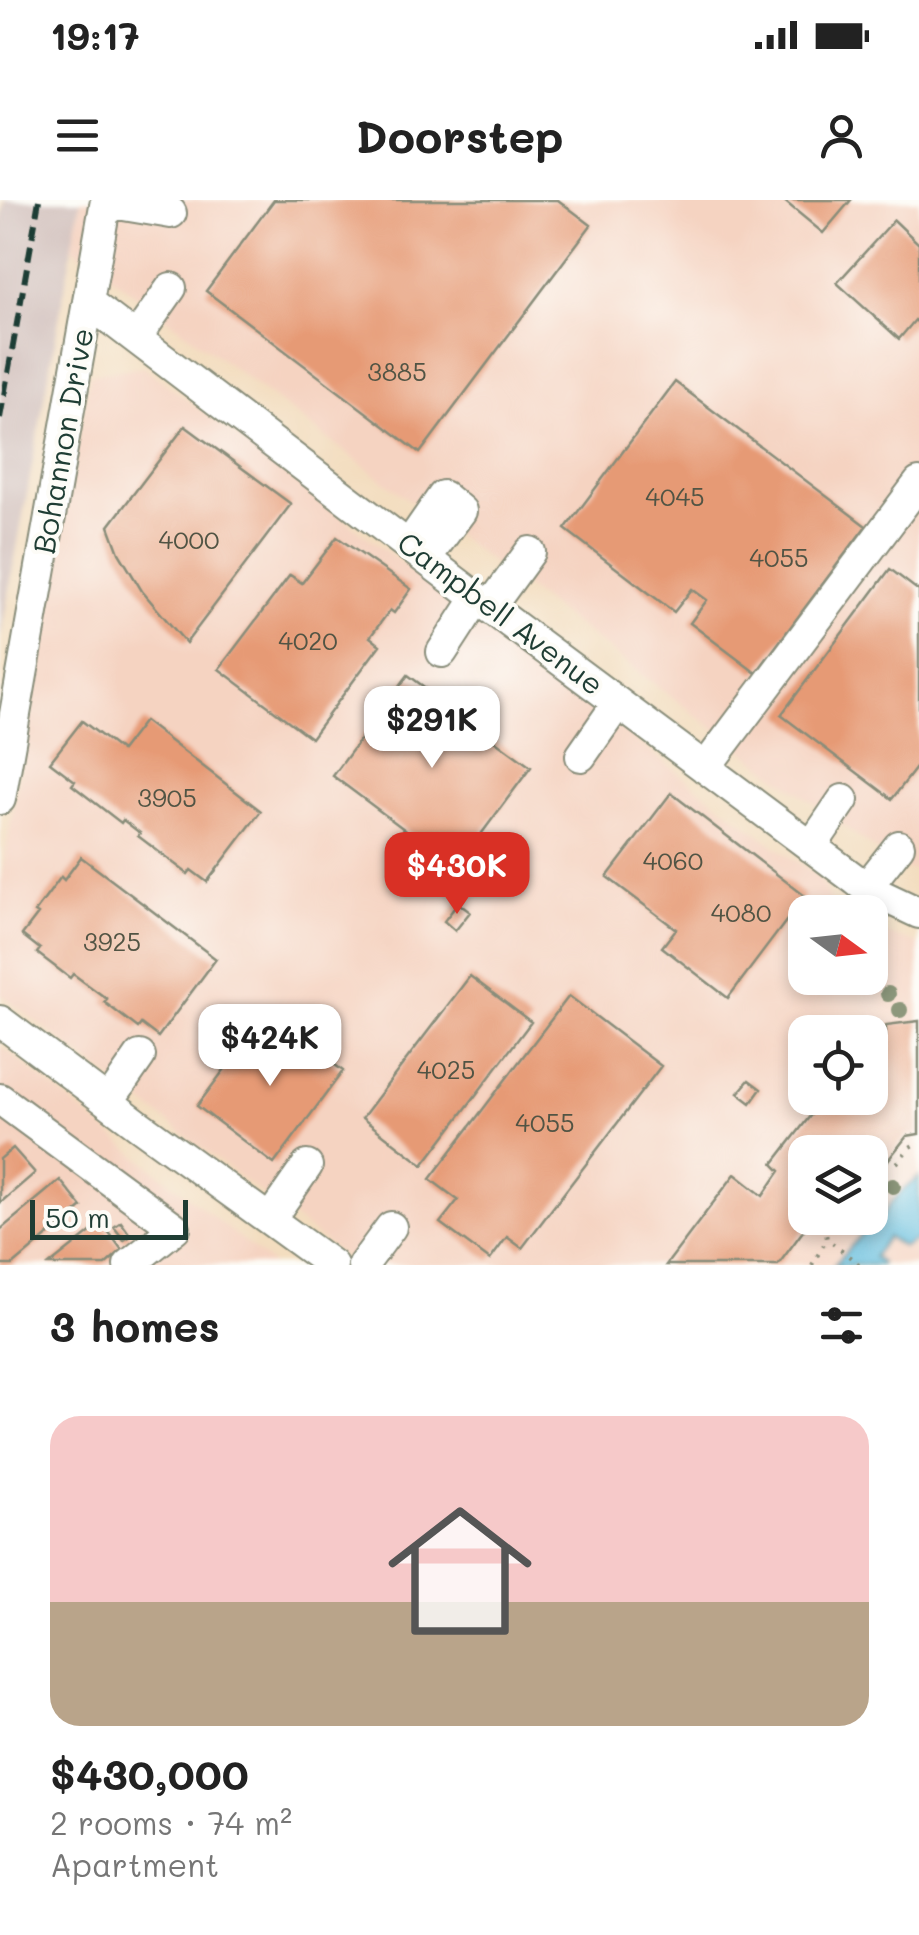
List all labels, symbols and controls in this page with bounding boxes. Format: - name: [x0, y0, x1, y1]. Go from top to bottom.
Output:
- text: 19:17: [50, 10, 140, 60]
- text: Doorstep: [355, 106, 564, 164]
- icon: menu: [50, 108, 105, 163]
- icon: person: [814, 108, 869, 163]
- street label: Bohannon Drive: [22, 325, 102, 557]
- house number: 3885: [367, 355, 427, 387]
- house number: 4045: [645, 480, 705, 512]
- street label: Campbell Avenue: [390, 522, 613, 703]
- house number: 4000: [159, 523, 219, 555]
- house number: 4055: [749, 541, 809, 573]
- house number: 4020: [278, 624, 338, 656]
- pin: $291K: [362, 686, 502, 771]
- text: $291K: [386, 697, 478, 739]
- house number: 3905: [137, 781, 197, 813]
- pin: $430K: [387, 832, 527, 917]
- text: $430K: [407, 843, 507, 885]
- house number: 4060: [643, 844, 703, 876]
- north arrow: [788, 895, 888, 995]
- map controls: [788, 895, 888, 1235]
- house number: 4080: [711, 896, 771, 928]
- house number: 3925: [83, 925, 141, 957]
- pin: $424K: [200, 1004, 340, 1089]
- text: $424K: [220, 1015, 320, 1057]
- button: locate: [788, 1015, 888, 1115]
- house number: 4025: [417, 1053, 475, 1085]
- house number: 4055: [515, 1106, 575, 1138]
- button: layers: [788, 1135, 888, 1235]
- scale bar: [30, 1195, 188, 1240]
- text: 50 m: [45, 1199, 110, 1235]
- text: 3 homes: [50, 1298, 220, 1353]
- icon: filters: [814, 1298, 869, 1353]
- icon: home: [370, 1481, 550, 1661]
- text: $430,000: [50, 1746, 249, 1801]
- text: 2 rooms · 74 m²: [50, 1801, 292, 1843]
- text: Apartment: [50, 1843, 219, 1885]

